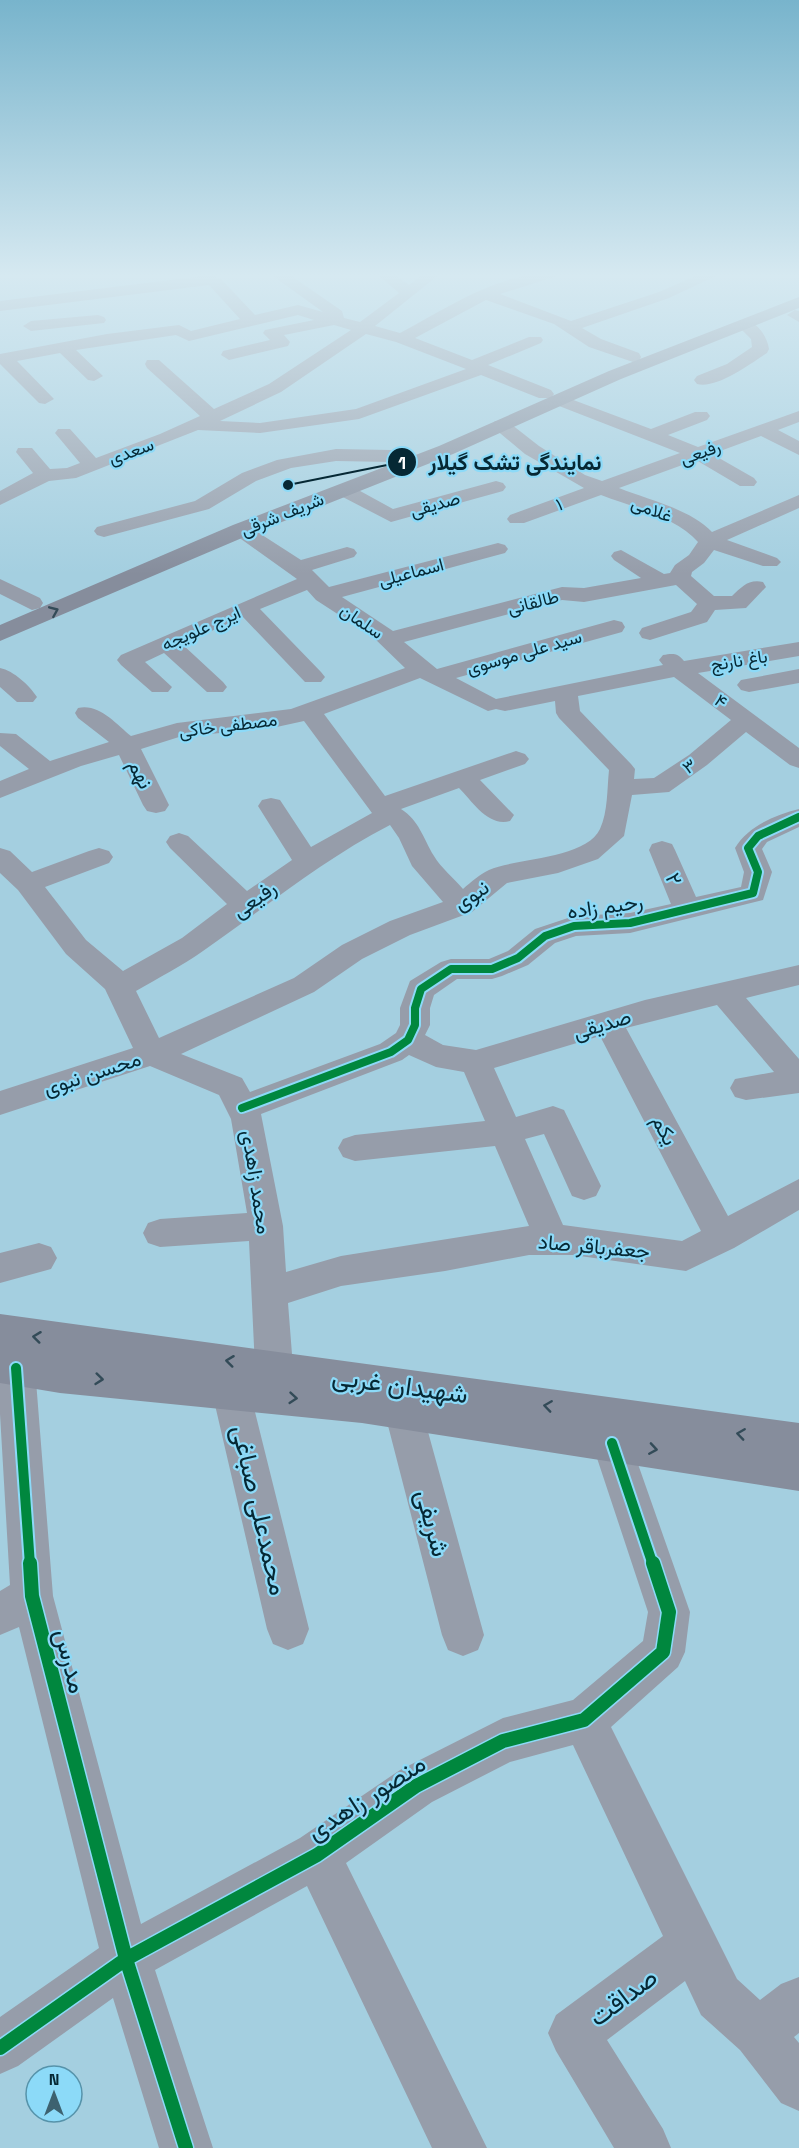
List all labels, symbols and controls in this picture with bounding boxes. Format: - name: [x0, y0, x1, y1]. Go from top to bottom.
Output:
- street label: سعدی: [105, 432, 157, 470]
- street label: رفیعی: [676, 434, 724, 470]
- callout: نمایندگی تشک گیلار: [387, 442, 614, 482]
- text: نمایندگی تشک گیلار: [428, 448, 601, 476]
- text: 1: [398, 451, 406, 474]
- street label: صدیقی: [407, 486, 463, 522]
- street label: شریف شرقی: [237, 487, 327, 541]
- street label: غلامی: [628, 491, 676, 527]
- street label: ۱: [553, 492, 565, 516]
- street label: اسماعیلی: [376, 552, 446, 592]
- street label: طالقانی: [505, 585, 561, 619]
- street label: سلمان: [336, 598, 388, 644]
- street label: ایرج علویجه: [158, 600, 245, 657]
- one-way arrow: [47, 606, 58, 618]
- street label: سید علی موسوی: [464, 625, 584, 679]
- street label: باغ نارنج: [709, 644, 769, 677]
- street label: ۴: [710, 689, 732, 713]
- street label: مصطفی خاکی: [177, 708, 279, 742]
- street label: ۳: [678, 753, 700, 779]
- street label: نهم: [121, 755, 160, 794]
- street label: ۲: [659, 869, 689, 889]
- street label: نبوی: [448, 873, 494, 917]
- street label: رفیعی: [226, 874, 282, 924]
- street label: رحیم زاده: [565, 887, 645, 926]
- street label: صدیقی: [570, 1002, 634, 1046]
- street label: محسن نبوی: [40, 1045, 144, 1101]
- street label: یکم: [645, 1110, 684, 1150]
- street label: محمد زاهدی: [235, 1128, 279, 1236]
- street label: جعفرباقر صاد: [537, 1228, 651, 1264]
- one-way arrow: [32, 1331, 41, 1343]
- one-way arrow: [226, 1355, 235, 1368]
- street label: شهیدان غربی: [330, 1359, 470, 1411]
- one-way arrow: [95, 1372, 104, 1385]
- one-way arrow: [289, 1391, 298, 1404]
- one-way arrow: [543, 1401, 553, 1413]
- street label: محمدعلی صباغی: [224, 1422, 296, 1598]
- one-way arrow: [736, 1428, 746, 1440]
- one-way arrow: [648, 1442, 657, 1454]
- street label: شریفی: [408, 1486, 458, 1560]
- street label: مدرس: [47, 1625, 95, 1697]
- street label: منصور زاهدی: [300, 1746, 432, 1848]
- street label: صداقت: [582, 1960, 664, 2034]
- north arrow: [24, 2064, 84, 2124]
- text: N: [49, 2069, 59, 2090]

